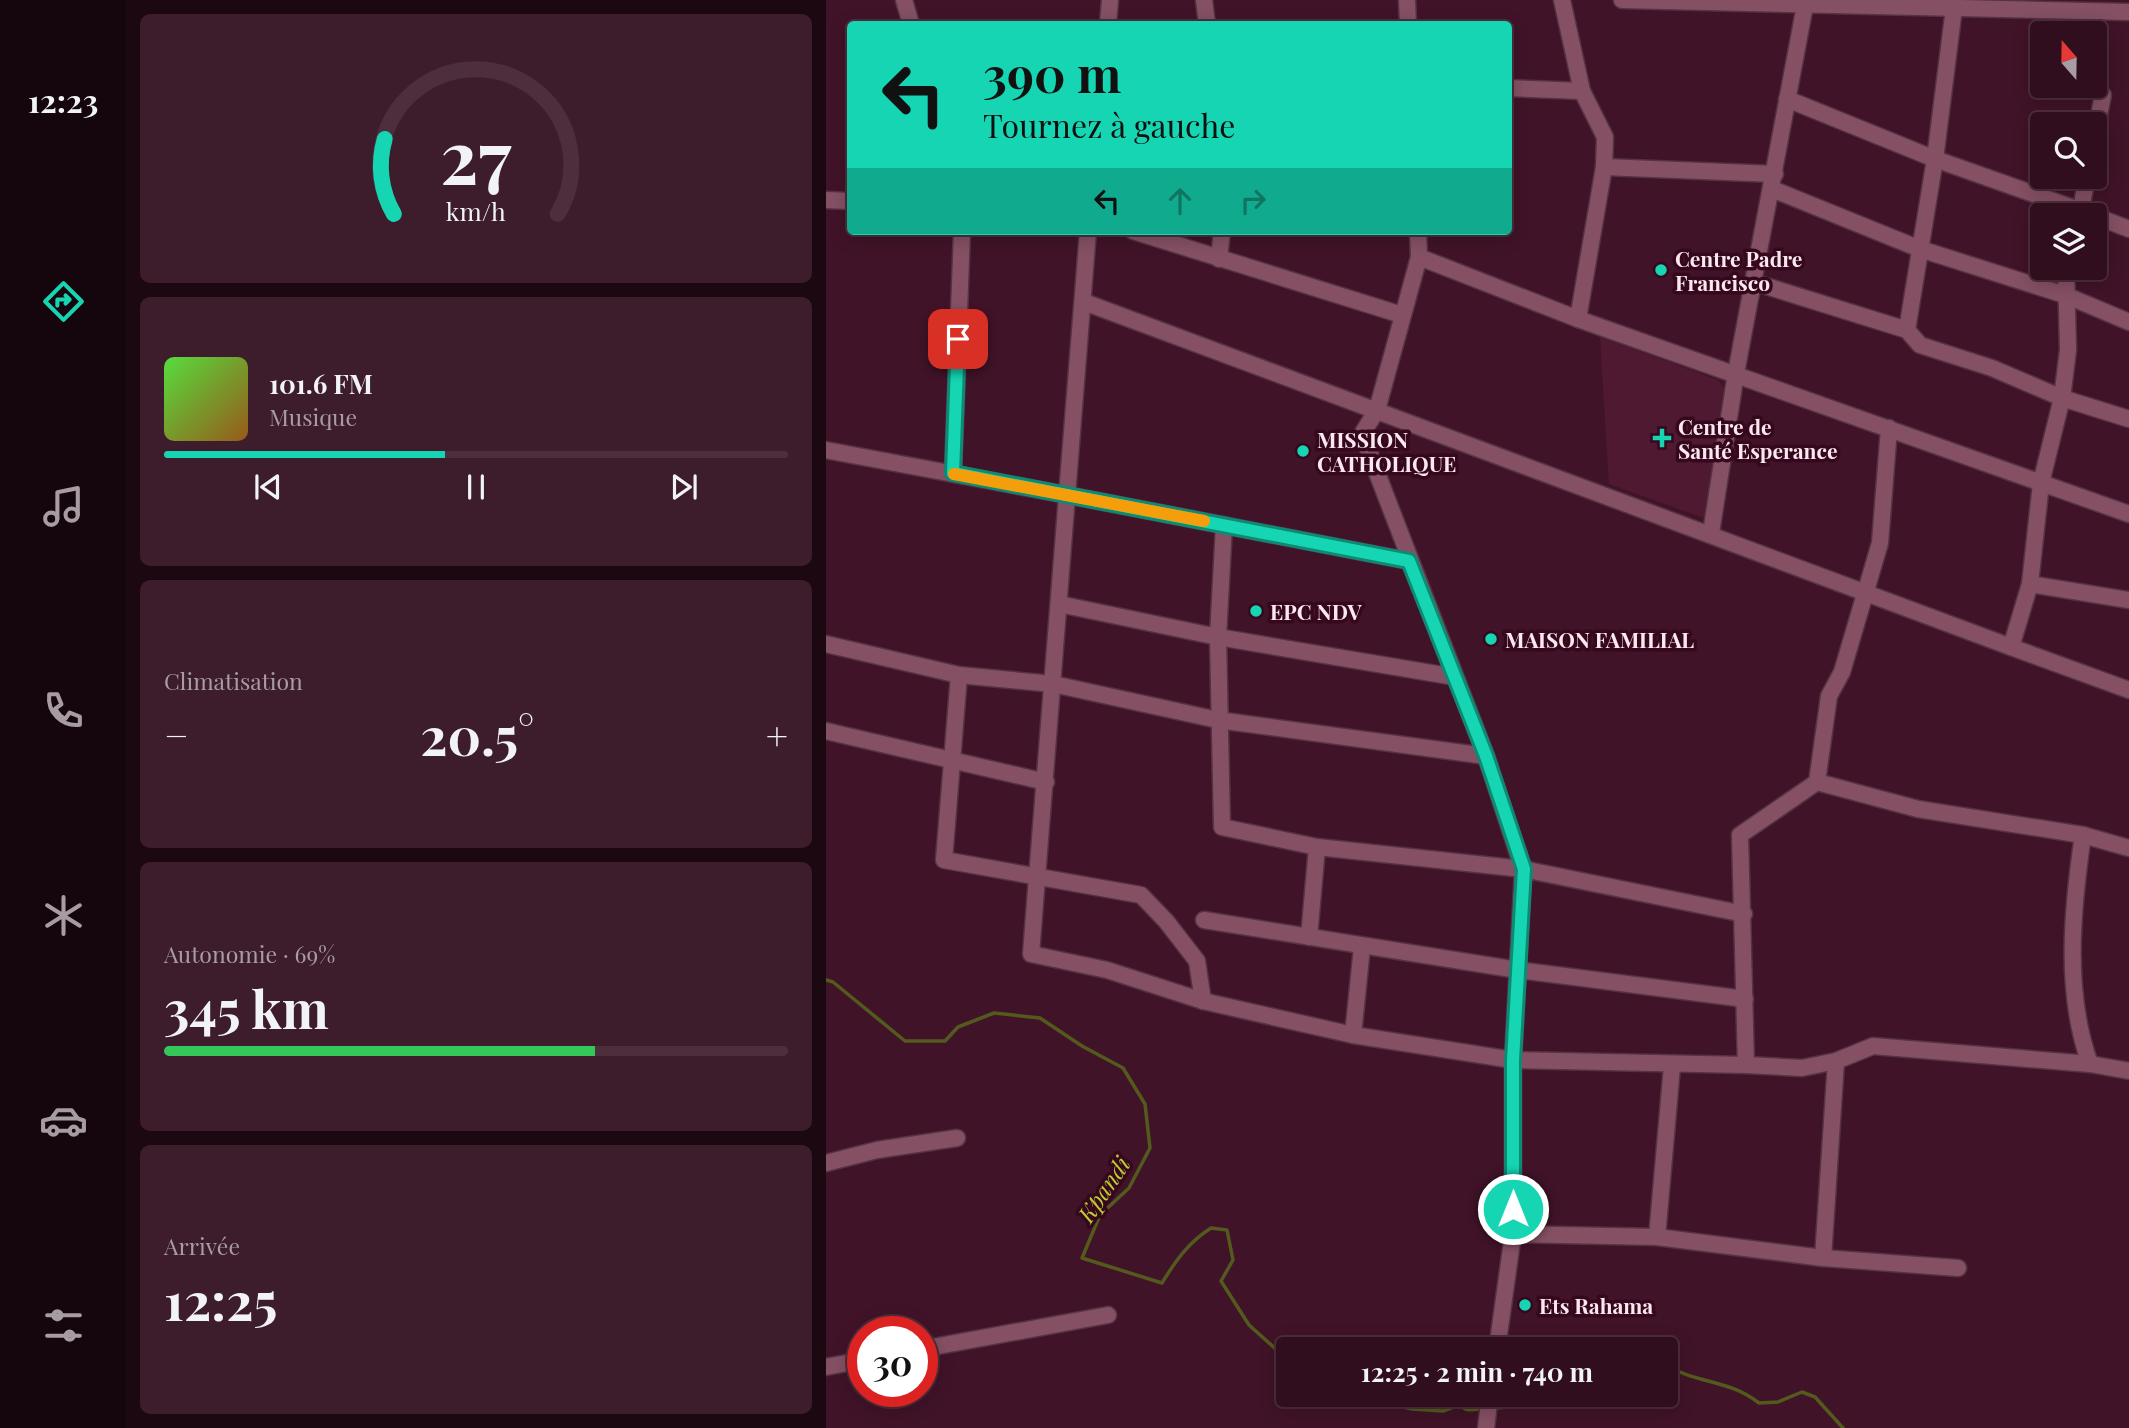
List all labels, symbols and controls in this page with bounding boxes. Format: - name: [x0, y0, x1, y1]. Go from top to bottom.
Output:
- north arrow: [2030, 21, 2107, 98]
- map controls: [2030, 21, 2107, 280]
- text: 390 m: [983, 40, 1121, 105]
- icon: left: [868, 49, 959, 140]
- text: 12:23: [28, 78, 98, 121]
- text: Tournez à gauche: [983, 103, 1236, 146]
- text: 27: [440, 106, 512, 203]
- button: search: [2030, 112, 2107, 189]
- icon: left: [1088, 182, 1126, 220]
- icon: ahead: [1161, 182, 1199, 220]
- icon: right: [1234, 182, 1272, 220]
- text: km/h: [446, 194, 506, 227]
- button: layers: [2030, 203, 2107, 280]
- place label: Centre Padre Francisco: [1675, 244, 1802, 296]
- marker: Centre Padre Francisco: [1653, 262, 1669, 278]
- icon: directions: [39, 277, 88, 326]
- pin: [928, 309, 988, 369]
- icon: arrive: [939, 320, 977, 358]
- text: 101.6 FM: [269, 366, 373, 401]
- text: Musique: [269, 401, 357, 432]
- place label: Centre de Santé Esperance: [1678, 412, 1837, 464]
- place label: MISSION CATHOLIQUE: [1317, 425, 1456, 477]
- marker: Centre de Santé Esperance: [1652, 428, 1672, 448]
- marker: MISSION CATHOLIQUE: [1295, 443, 1311, 459]
- icon: previous: [249, 468, 287, 506]
- icon: pause: [457, 468, 495, 506]
- icon: next: [665, 468, 703, 506]
- icon: music: [39, 482, 88, 531]
- place label: EPC NDV: [1270, 597, 1362, 625]
- marker: EPC NDV: [1248, 603, 1264, 619]
- place label: MAISON FAMILIAL: [1505, 625, 1694, 653]
- marker: MAISON FAMILIAL: [1483, 631, 1499, 647]
- text: Climatisation: [164, 665, 303, 696]
- icon: phone: [39, 686, 88, 735]
- text: 20.5°: [420, 700, 534, 769]
- text: −: [164, 709, 189, 760]
- text: +: [766, 709, 788, 760]
- icon: climate: [39, 891, 88, 940]
- text: Autonomie · 69%: [164, 938, 335, 969]
- text: 345 km: [164, 973, 329, 1042]
- icon: car: [39, 1096, 88, 1145]
- water label: Kpandi: [1069, 1149, 1137, 1229]
- position arrow: [1476, 1172, 1550, 1246]
- text: Arrivée: [164, 1230, 240, 1261]
- text: 12:25: [164, 1265, 277, 1334]
- place label: Ets Rahama: [1539, 1291, 1653, 1319]
- marker: Ets Rahama: [1517, 1297, 1533, 1313]
- icon: filters: [39, 1301, 88, 1350]
- speed limit sign: 30: [847, 1316, 938, 1407]
- text: 12:25 · 2 min · 740 m: [1361, 1354, 1593, 1389]

